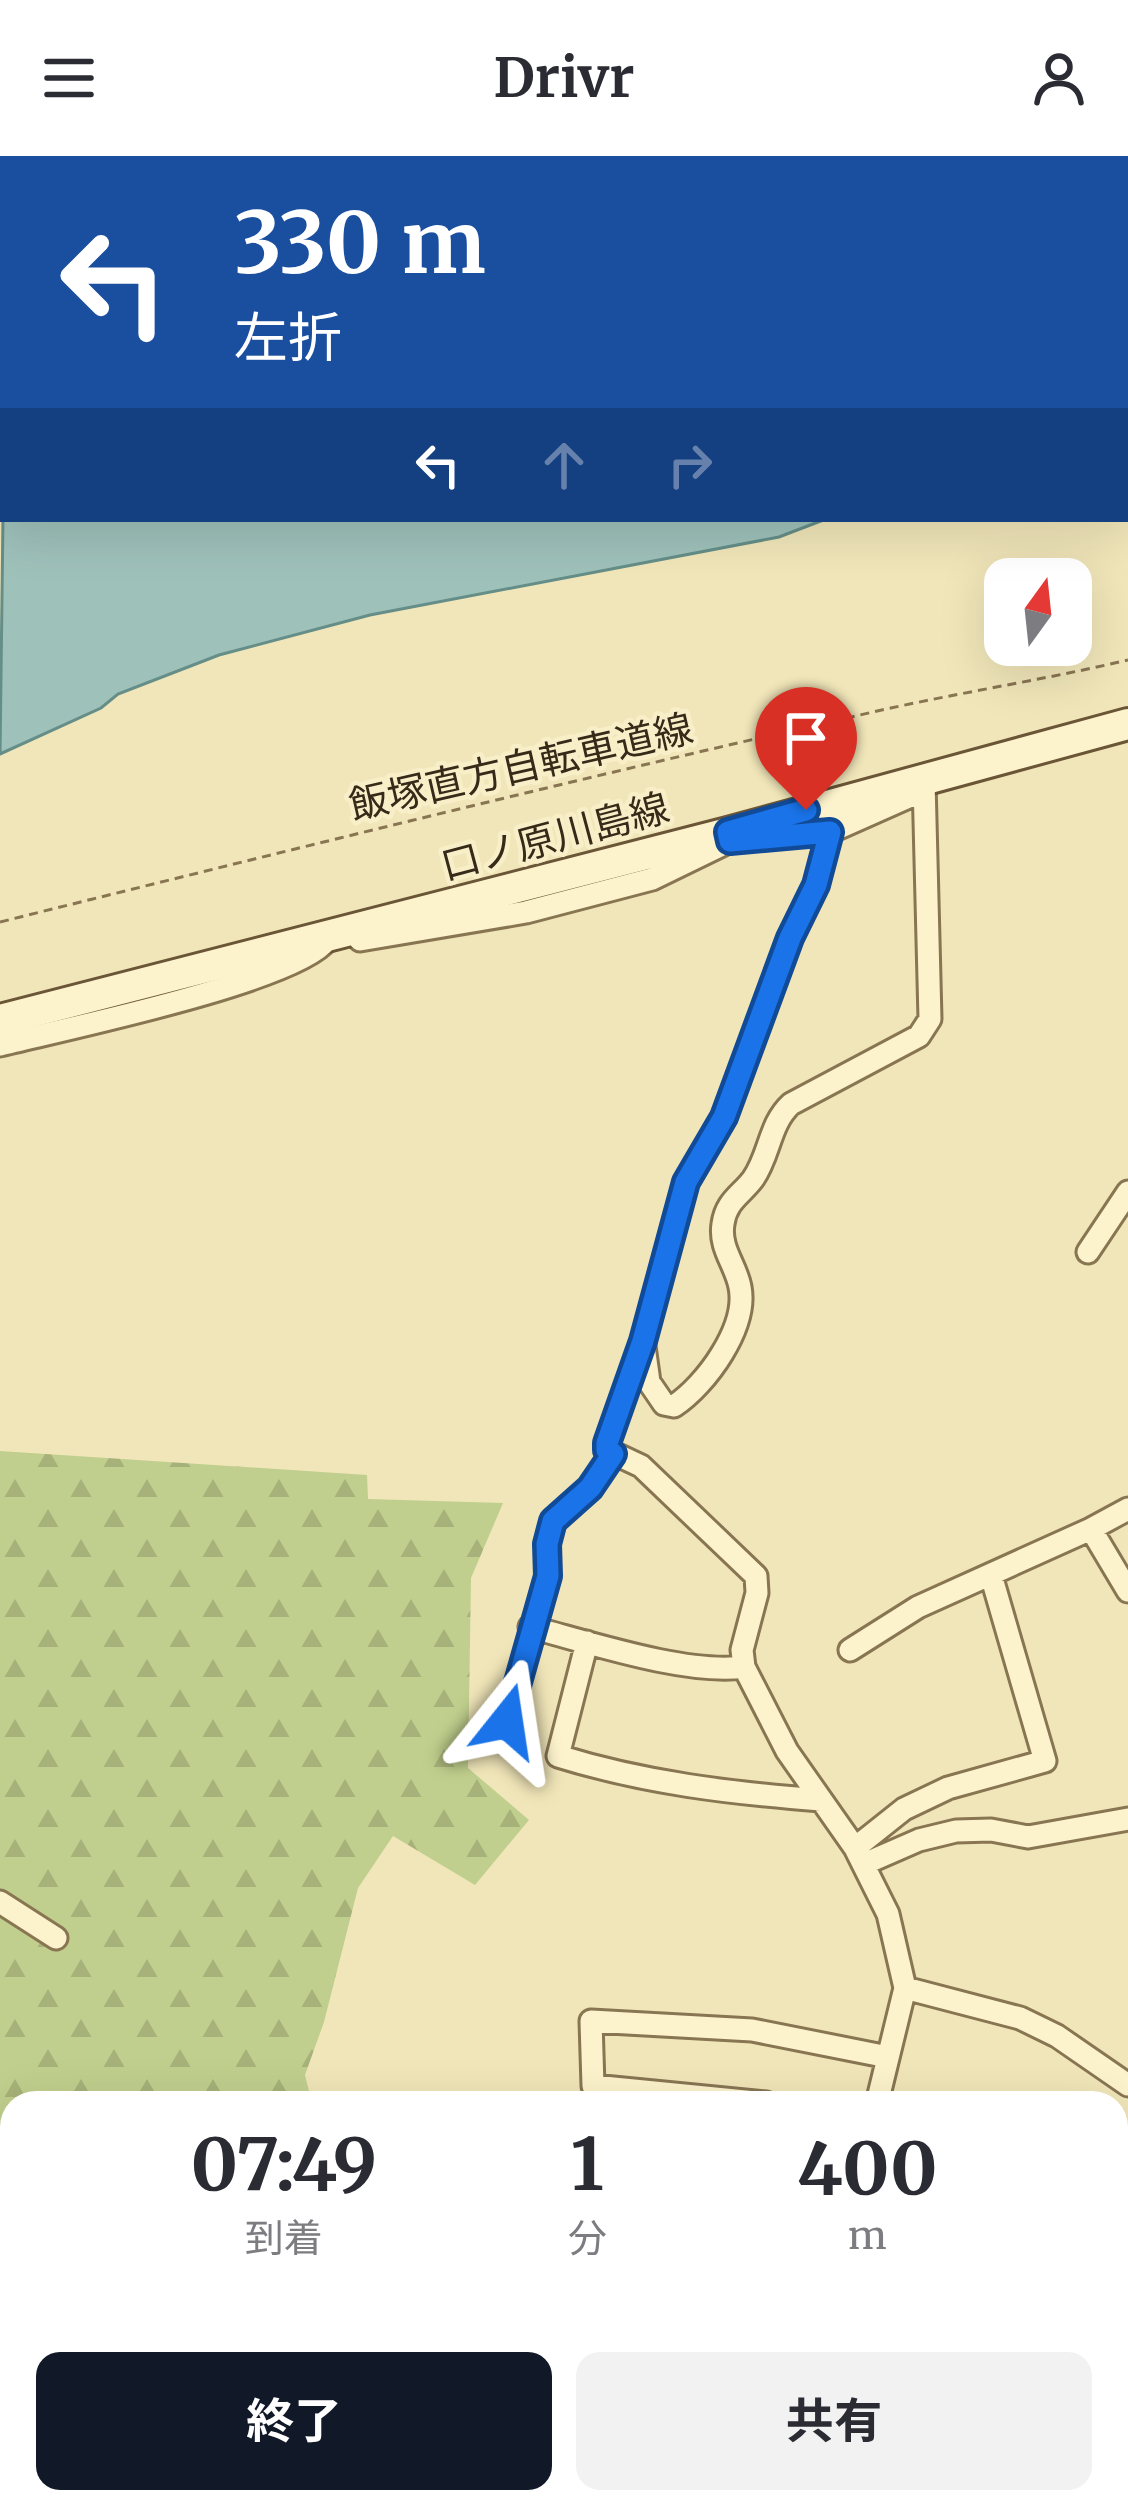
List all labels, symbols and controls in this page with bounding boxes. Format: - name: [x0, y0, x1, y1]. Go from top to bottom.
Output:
- text: Drivr: [494, 44, 634, 112]
- icon: menu: [36, 45, 102, 111]
- icon: person: [1026, 45, 1092, 111]
- text: 330 m: [234, 190, 486, 296]
- icon: left: [36, 204, 192, 360]
- text: 左折: [234, 304, 342, 372]
- icon: left: [405, 432, 471, 498]
- icon: ahead: [531, 432, 597, 498]
- icon: right: [657, 432, 723, 498]
- north arrow: [984, 558, 1092, 666]
- map controls: [984, 558, 1092, 666]
- pin: [755, 687, 857, 810]
- street label: 飯塚直方自転車道線: [344, 704, 698, 830]
- icon: arrive: [773, 705, 839, 771]
- street label: 口ノ原川島線: [436, 783, 674, 891]
- position arrow: [444, 1658, 570, 1784]
- text: 07:49: [190, 2119, 377, 2210]
- text: 1: [570, 2119, 604, 2210]
- text: 400: [797, 2123, 938, 2214]
- text: m: [848, 2211, 887, 2260]
- text: 到着: [245, 2214, 323, 2263]
- text: 分: [568, 2214, 607, 2263]
- button: 終了: [36, 2352, 552, 2490]
- button: 共有: [576, 2352, 1092, 2490]

